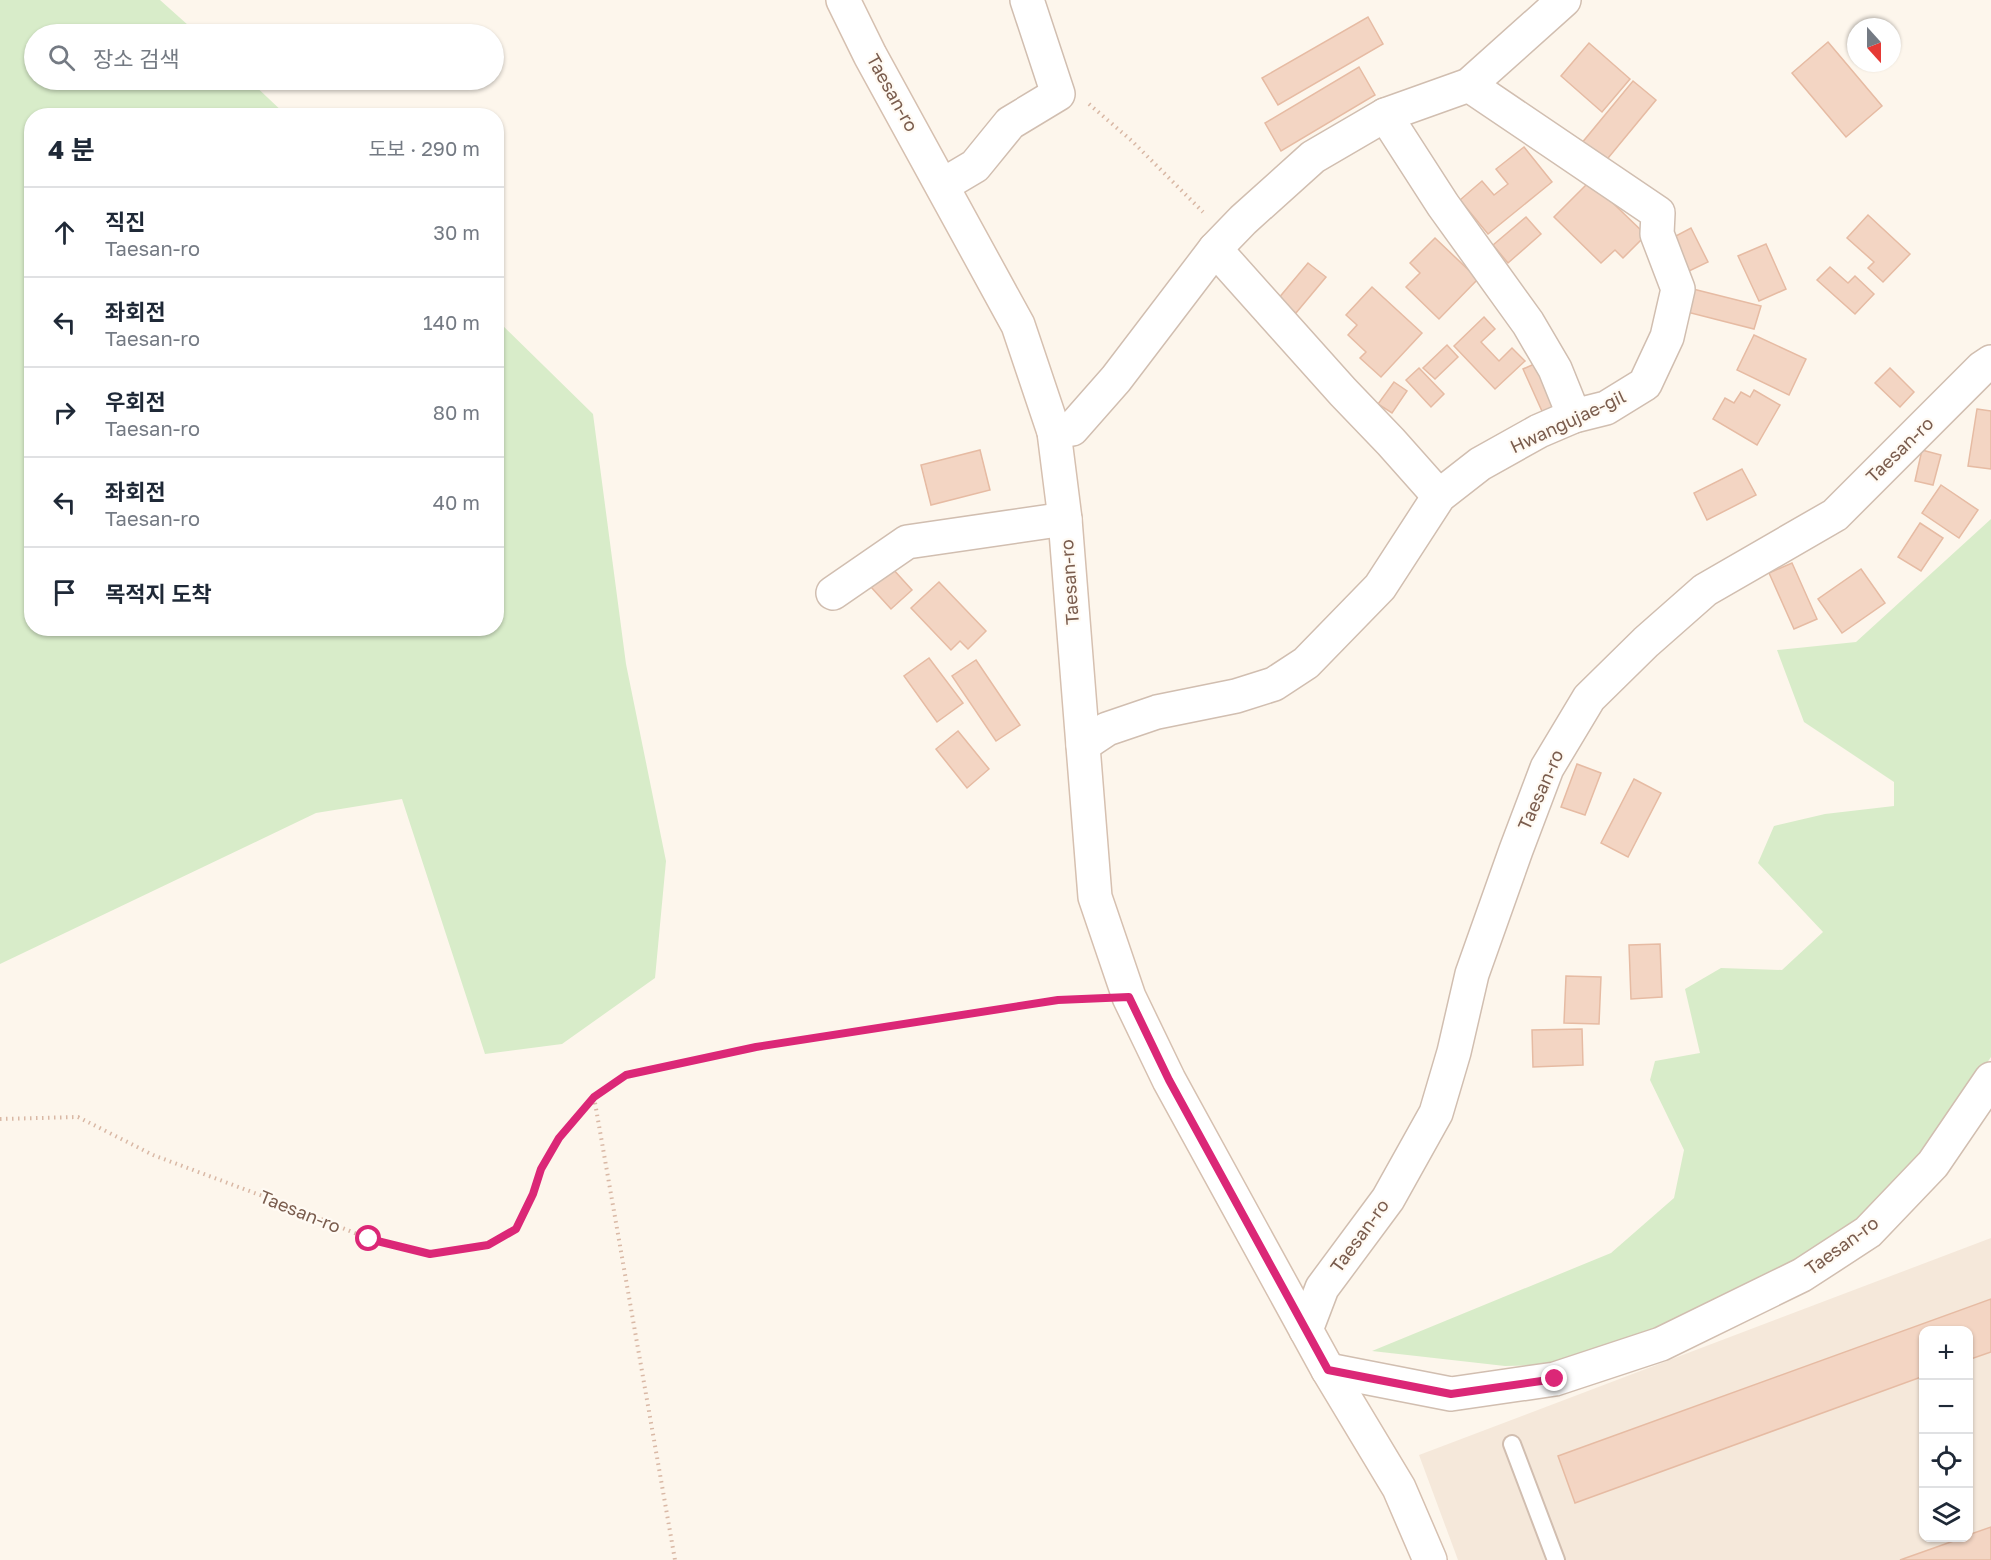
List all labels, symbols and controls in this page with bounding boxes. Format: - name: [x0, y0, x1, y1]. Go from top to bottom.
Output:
- north arrow: [1847, 18, 1901, 72]
- search box: [24, 24, 504, 90]
- icon: search: [45, 41, 78, 74]
- text: 장소 검색: [93, 45, 179, 72]
- street label: Taesan-ro: [863, 50, 923, 135]
- text: 4 분: [48, 134, 95, 165]
- text: 도보 · 290 m: [368, 136, 480, 160]
- text: 직진: [105, 208, 145, 235]
- icon: ahead: [48, 216, 81, 249]
- text: 30 m: [433, 220, 480, 244]
- text: Taesan-ro: [105, 236, 200, 260]
- text: 좌회전: [105, 298, 166, 325]
- icon: left: [48, 306, 81, 339]
- text: 140 m: [423, 310, 480, 334]
- text: Taesan-ro: [105, 326, 200, 350]
- street label: Hwangujae-gil: [1506, 385, 1629, 457]
- text: 우회전: [105, 388, 166, 415]
- icon: right: [48, 396, 81, 429]
- text: 80 m: [433, 400, 480, 424]
- street label: Taesan-ro: [1861, 412, 1938, 487]
- text: Taesan-ro: [105, 416, 200, 440]
- text: 좌회전: [105, 478, 166, 505]
- icon: left: [48, 486, 81, 519]
- text: 40 m: [433, 490, 480, 514]
- text: Taesan-ro: [105, 506, 200, 530]
- street label: Taesan-ro: [1055, 539, 1083, 625]
- icon: arrive: [48, 576, 81, 609]
- text: 목적지 도착: [105, 580, 212, 607]
- street label: Taesan-ro: [1513, 746, 1568, 833]
- street label: Taesan-ro: [257, 1185, 344, 1237]
- street label: Taesan-ro: [1325, 1194, 1393, 1276]
- street label: Taesan-ro: [1800, 1211, 1882, 1279]
- route start: [355, 1225, 381, 1251]
- map controls: [1919, 1326, 1973, 1542]
- button: +: [1919, 1326, 1973, 1380]
- route end: [1541, 1365, 1567, 1391]
- button: −: [1919, 1380, 1973, 1434]
- button: locate: [1919, 1434, 1973, 1488]
- button: layers: [1919, 1488, 1973, 1542]

